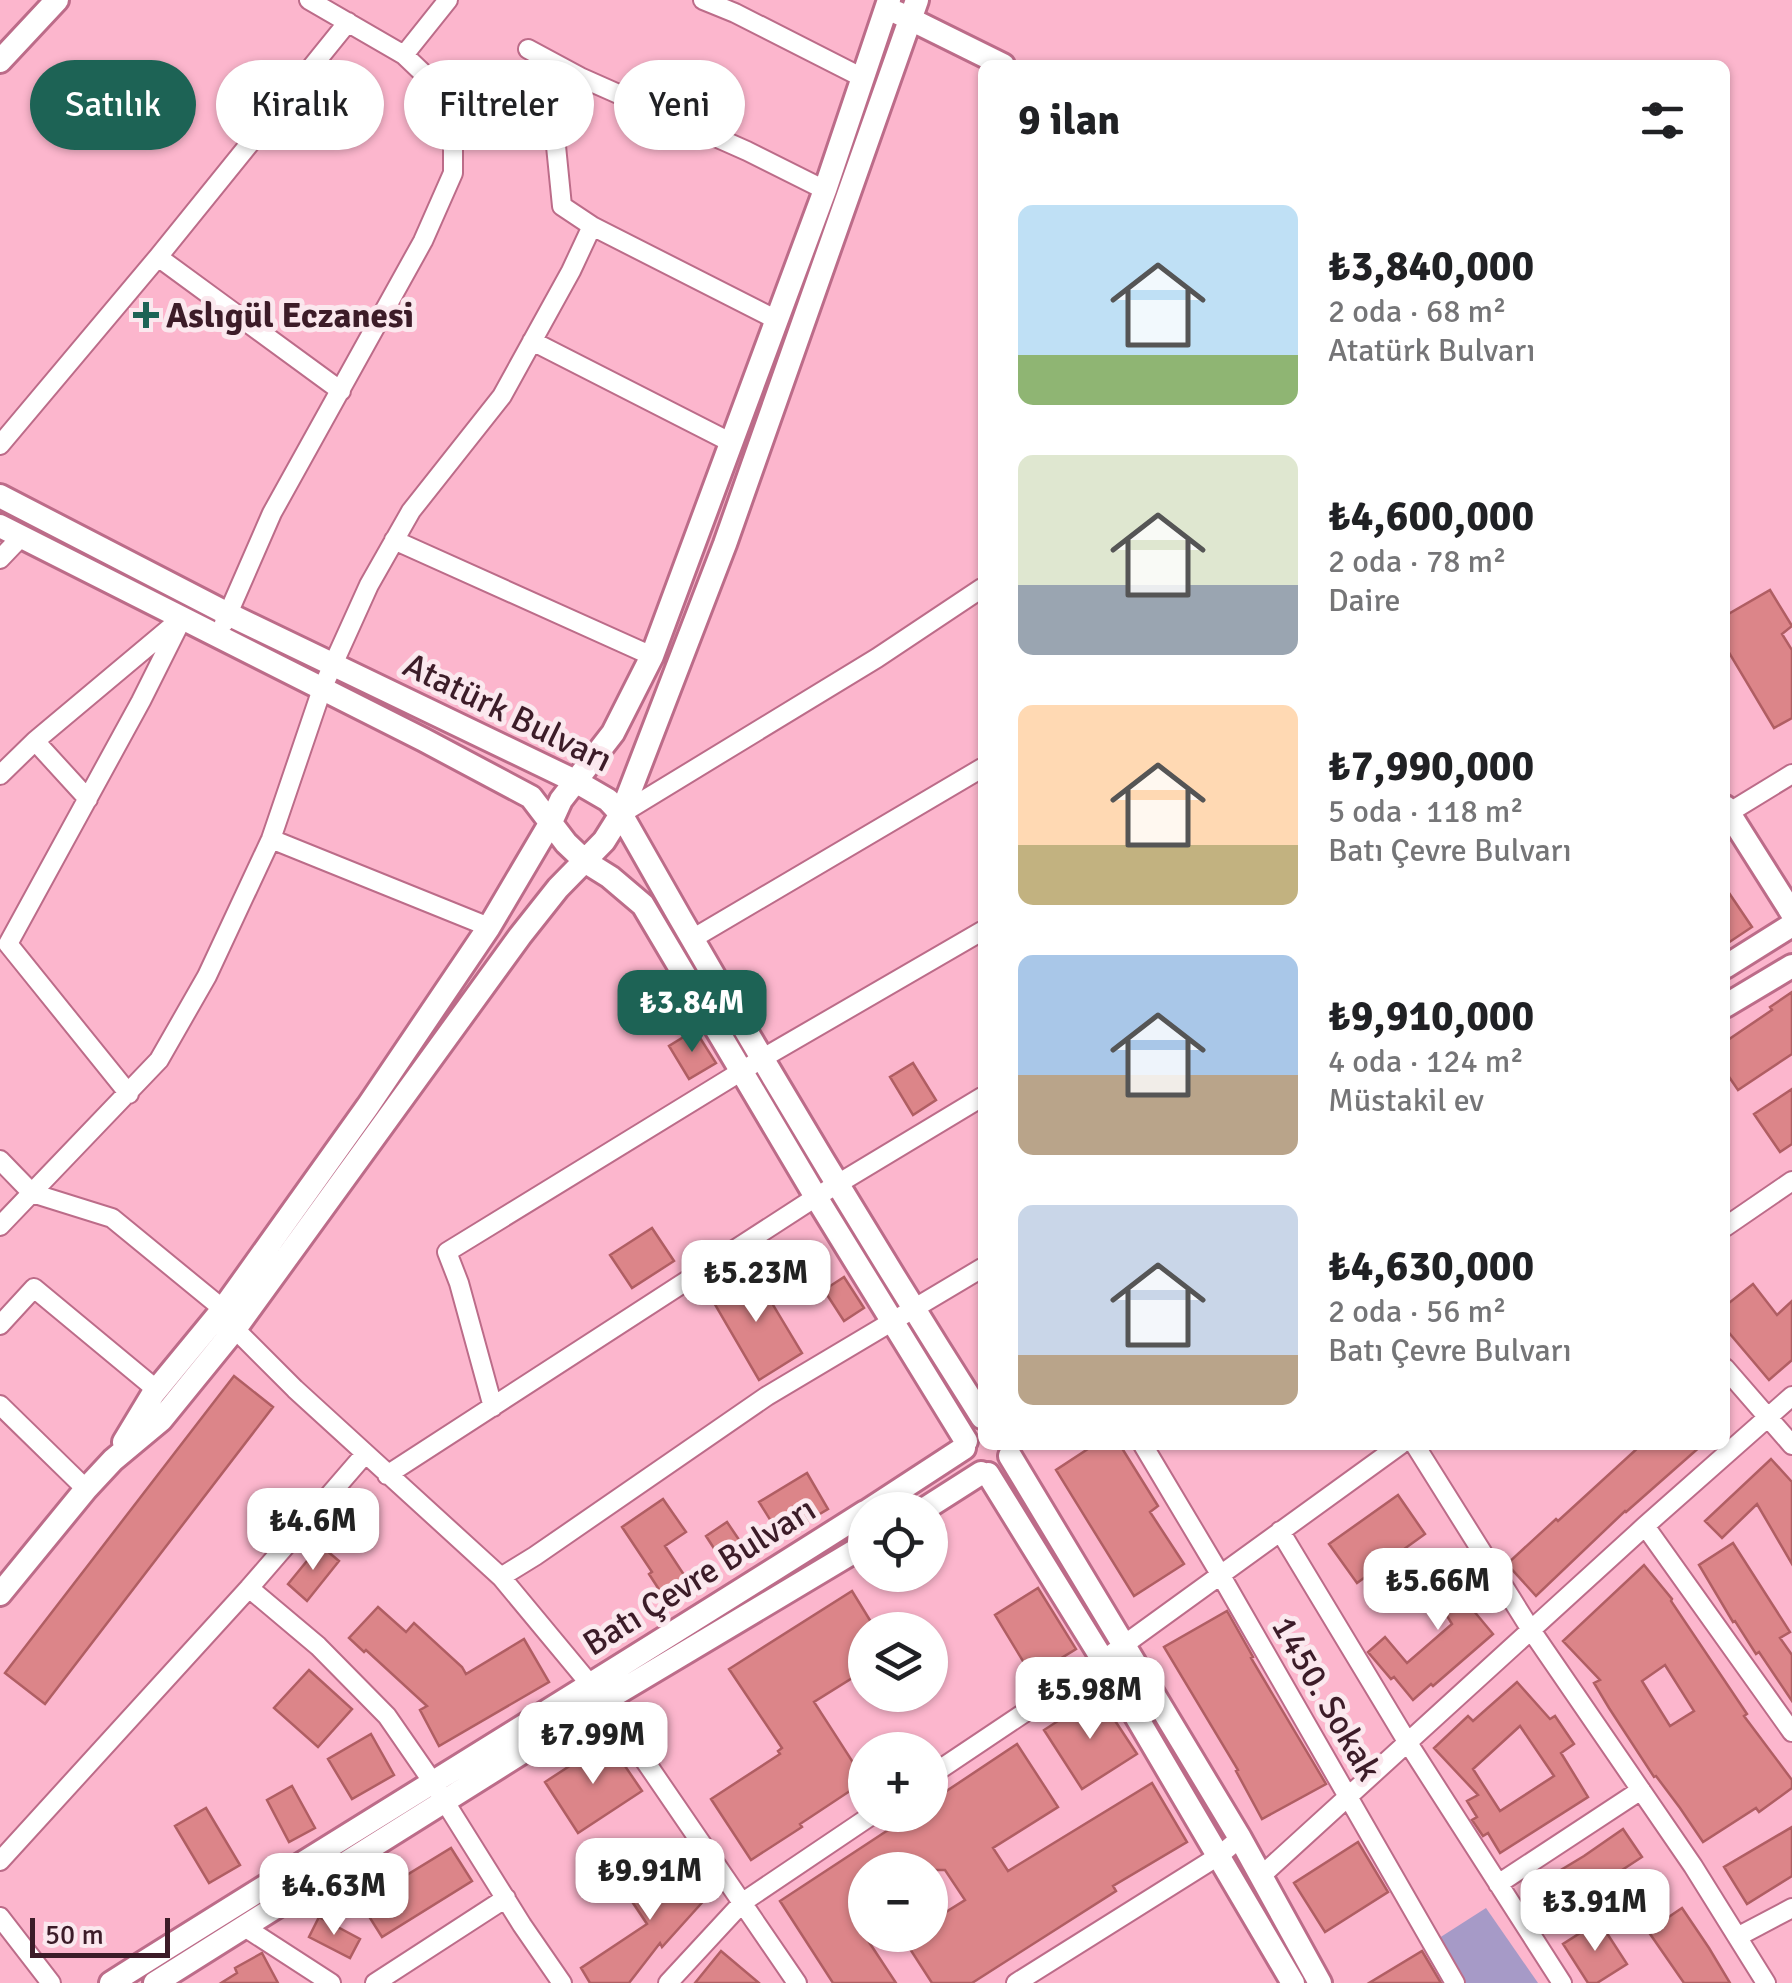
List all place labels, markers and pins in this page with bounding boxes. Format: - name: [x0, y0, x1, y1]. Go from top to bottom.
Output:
- place label: Aslıgül Eczanesi: [166, 294, 414, 337]
- marker: Aslıgül Eczanesi: [135, 304, 157, 326]
- pin: ₺3.84M: [611, 970, 773, 1055]
- pin: ₺5.23M: [675, 1240, 837, 1325]
- pin: ₺4.6M: [243, 1488, 383, 1573]
- pin: ₺5.66M: [1357, 1548, 1519, 1633]
- pin: ₺5.98M: [1009, 1657, 1171, 1742]
- pin: ₺7.99M: [512, 1702, 674, 1787]
- pin: ₺9.91M: [569, 1838, 731, 1923]
- pin: ₺4.63M: [253, 1853, 415, 1938]
- pin: ₺3.91M: [1514, 1869, 1676, 1954]

